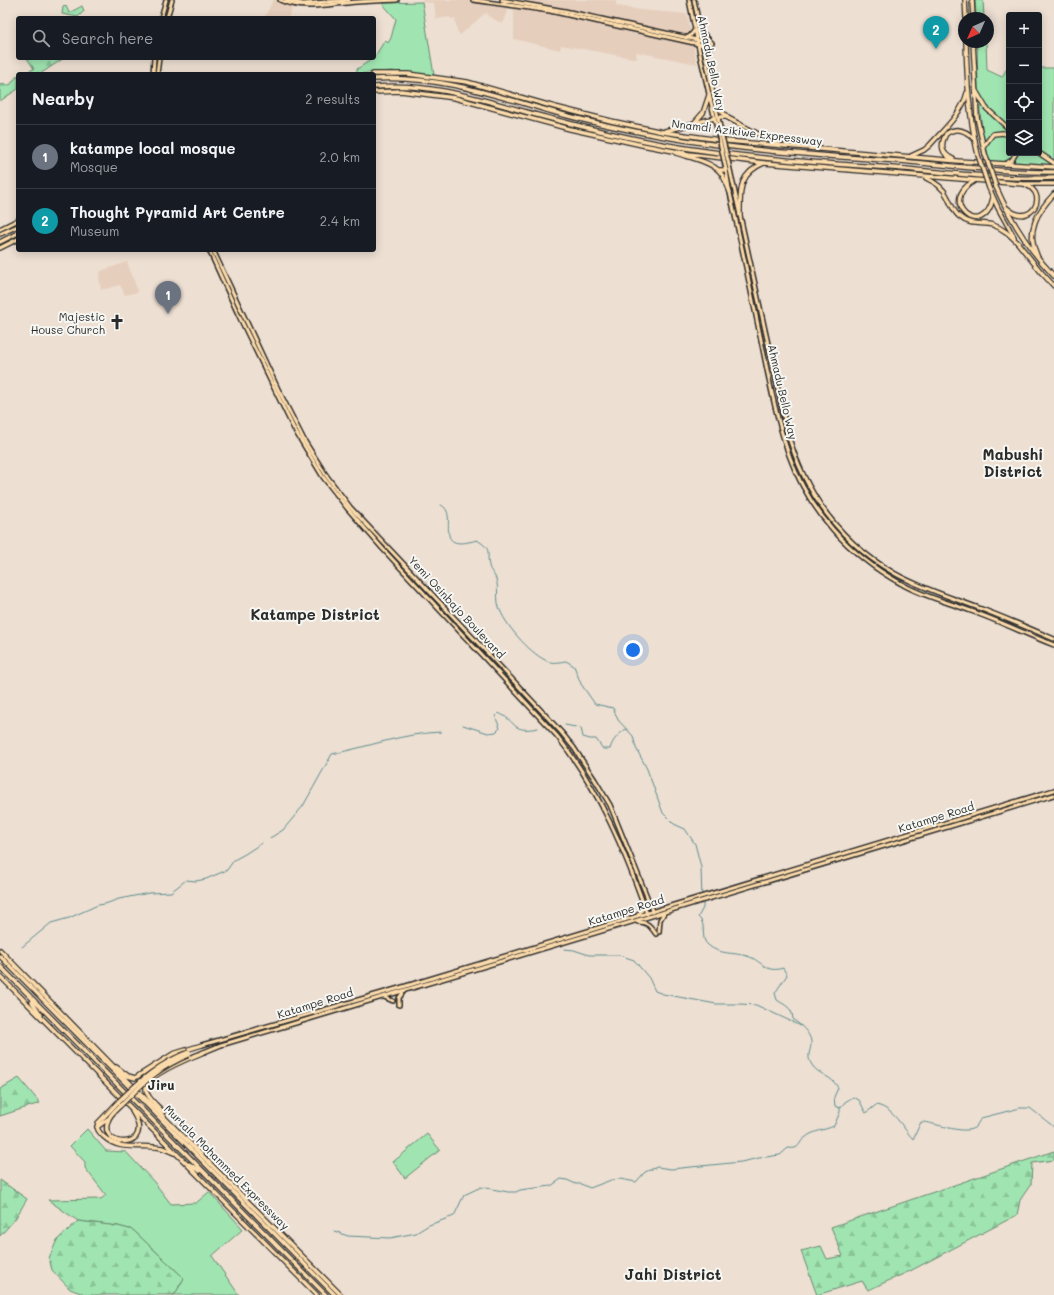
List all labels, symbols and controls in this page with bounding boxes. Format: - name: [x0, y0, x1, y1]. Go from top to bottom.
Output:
- north arrow: [958, 12, 994, 48]
- map controls: [1006, 12, 1042, 156]
- button: +: [1006, 12, 1042, 48]
- street label: Ahmadu Bello Way: [695, 14, 730, 112]
- search box: [16, 16, 376, 60]
- pin: 2: [923, 16, 949, 49]
- icon: search: [30, 27, 52, 49]
- text: Search here: [62, 28, 153, 48]
- button: −: [1006, 48, 1042, 84]
- button: locate: [1006, 84, 1042, 120]
- text: Nearby: [32, 87, 94, 109]
- text: 2 results: [305, 90, 360, 107]
- street label: Nnamdi Azikiwe Expressway: [671, 115, 823, 149]
- button: layers: [1006, 120, 1042, 156]
- text: katampe local mosque: [70, 138, 235, 158]
- text: 1: [42, 148, 48, 165]
- text: 2.0 km: [319, 148, 360, 165]
- text: Mosque: [70, 158, 118, 175]
- text: Thought Pyramid Art Centre: [70, 202, 285, 222]
- text: 2: [41, 212, 49, 229]
- text: 2.4 km: [320, 212, 360, 229]
- text: Museum: [70, 222, 119, 239]
- pin: 1: [155, 281, 181, 314]
- place label: Majestic House Church: [31, 309, 105, 337]
- church icon: Majestic House Church: [108, 313, 126, 331]
- street label: Ahmadu Bello Way: [765, 343, 801, 441]
- district label: Mabushi District: [983, 444, 1043, 481]
- street label: Yemi Osinbajo Boulevard: [406, 553, 508, 661]
- district label: Katampe District: [250, 604, 380, 624]
- your location: [623, 640, 643, 660]
- street label: Katampe Road: [896, 798, 976, 836]
- street label: Katampe Road: [586, 891, 666, 929]
- street label: Katampe Road: [275, 984, 355, 1022]
- district label: Jiru: [147, 1076, 175, 1093]
- street label: Murtala Mohammed Expressway: [161, 1101, 293, 1233]
- district label: Jahi District: [625, 1264, 722, 1284]

